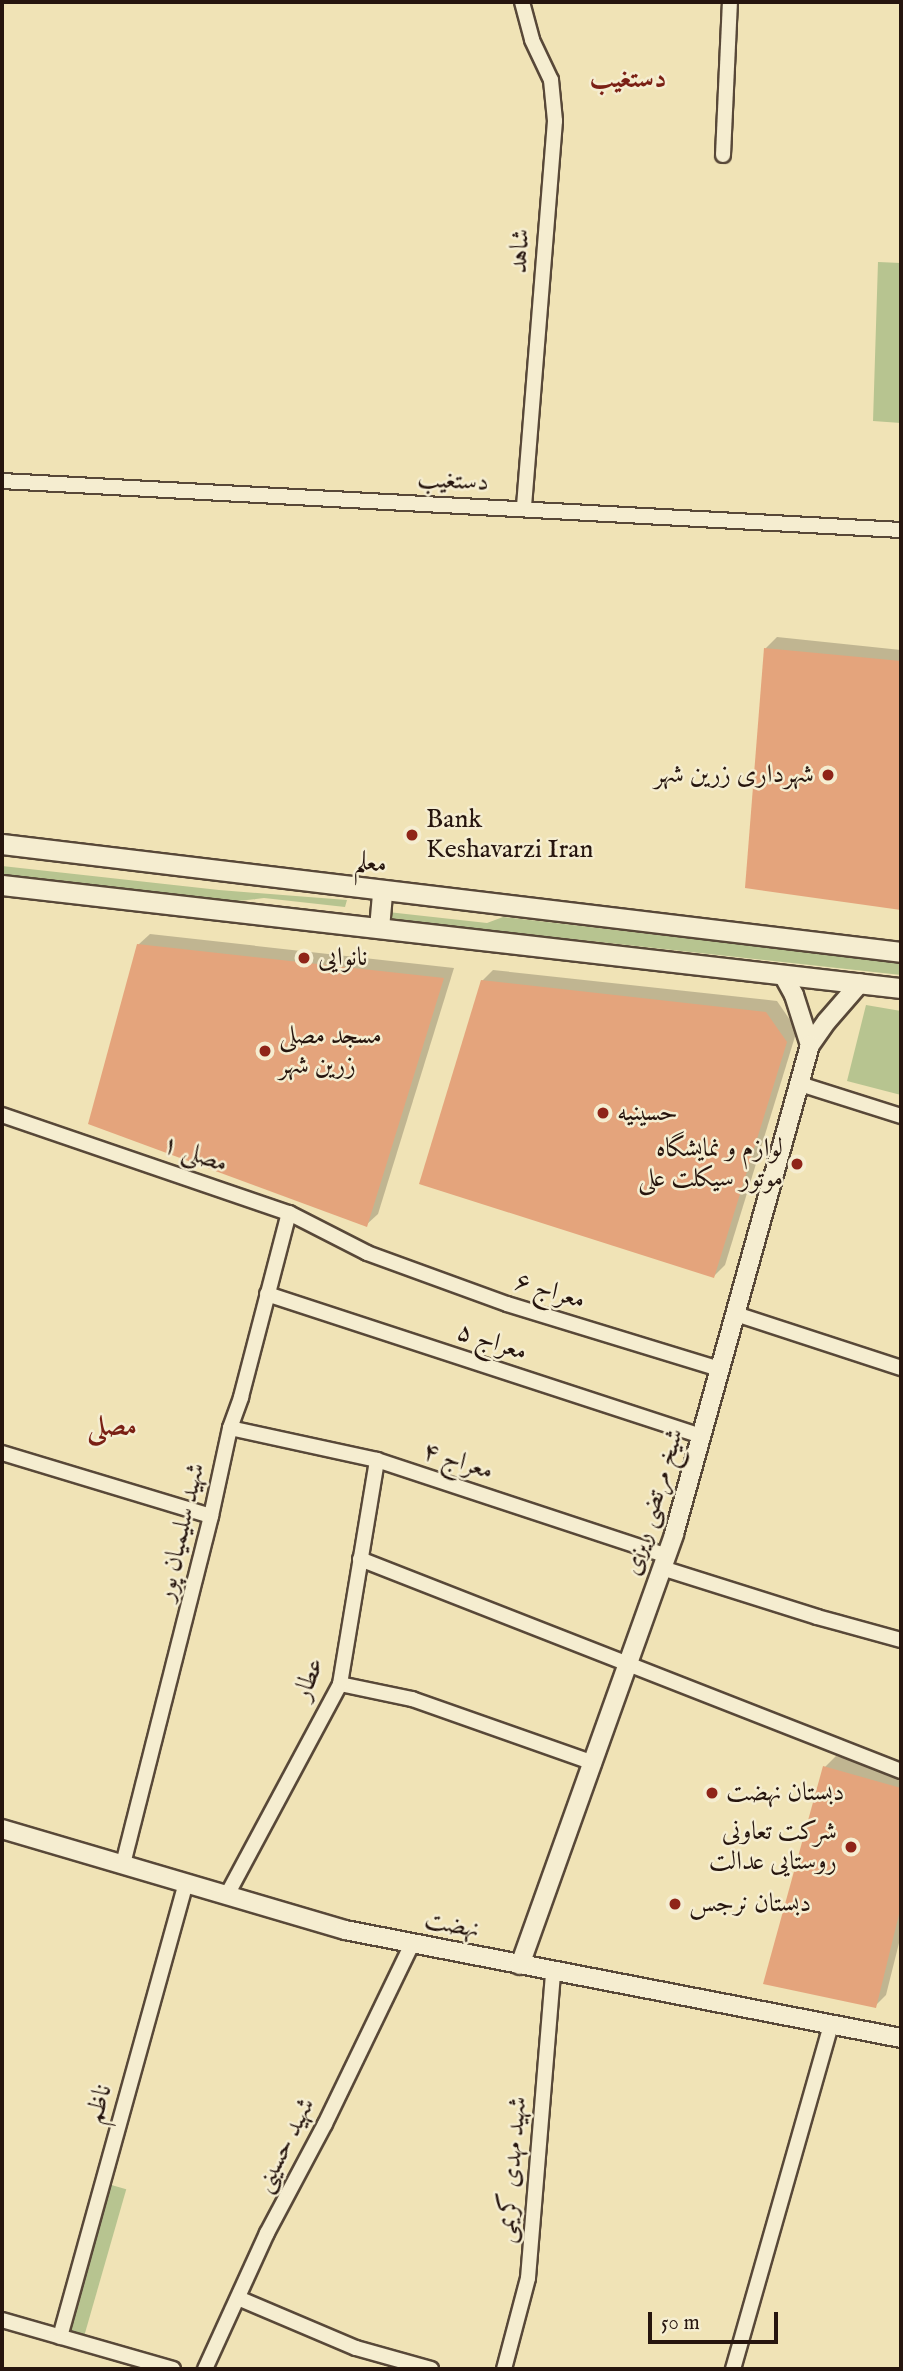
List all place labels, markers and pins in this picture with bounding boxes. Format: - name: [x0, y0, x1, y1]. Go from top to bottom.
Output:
- place label: شهرداری زرین شهر: [654, 759, 814, 791]
- marker: شهرداری زرین شهر: [820, 767, 836, 783]
- place label: Bank Keshavarzi Iran: [426, 804, 593, 866]
- marker: Bank Keshavarzi Iran: [404, 827, 420, 843]
- place label: نانوایی: [318, 942, 368, 974]
- marker: نانوایی: [296, 950, 312, 966]
- place label: مسجد مصلی زرین شهر: [279, 1020, 382, 1082]
- marker: مسجد مصلی زرین شهر: [257, 1043, 273, 1059]
- place label: حسینیه: [617, 1097, 678, 1129]
- marker: حسینیه: [595, 1105, 611, 1121]
- place label: لوازم و نمایشگاه موتور سیکلت علی: [638, 1133, 783, 1194]
- marker: لوازم و نمایشگاه موتور سیکلت علی: [789, 1156, 805, 1172]
- place label: دبستان نهضت: [726, 1777, 845, 1809]
- marker: دبستان نهضت: [704, 1785, 720, 1801]
- place label: شرکت تعاونی روستایی عدالت: [709, 1816, 837, 1878]
- marker: شرکت تعاونی روستایی عدالت: [843, 1839, 859, 1855]
- place label: دبستان نرجس: [689, 1888, 811, 1920]
- marker: دبستان نرجس: [667, 1896, 683, 1912]

